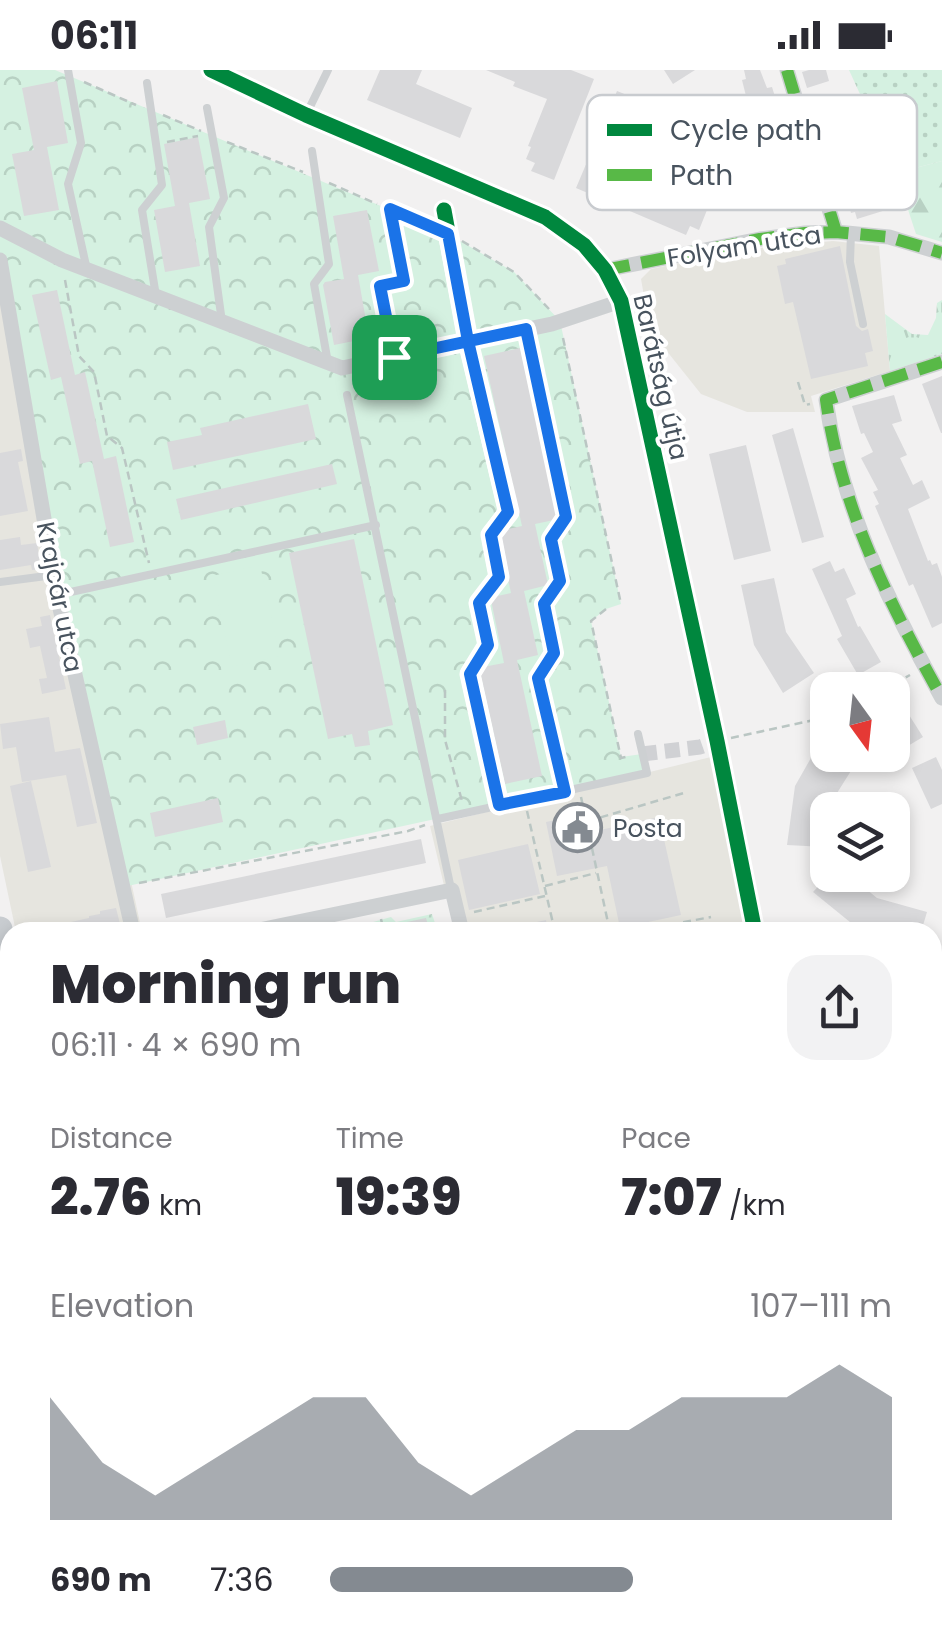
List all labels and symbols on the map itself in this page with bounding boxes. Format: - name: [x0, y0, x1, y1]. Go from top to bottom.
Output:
- legend: [587, 95, 917, 210]
- text: Cycle path: [670, 111, 822, 150]
- text: Path: [670, 156, 733, 195]
- street label: Folyam utca: [665, 217, 824, 276]
- street label: Barátság útja: [624, 291, 697, 464]
- pin: [352, 315, 437, 400]
- street label: Krajcár utca: [28, 519, 91, 675]
- north arrow: [810, 672, 910, 772]
- public building icon: Posta: [552, 802, 604, 854]
- place label: Posta: [613, 811, 683, 846]

